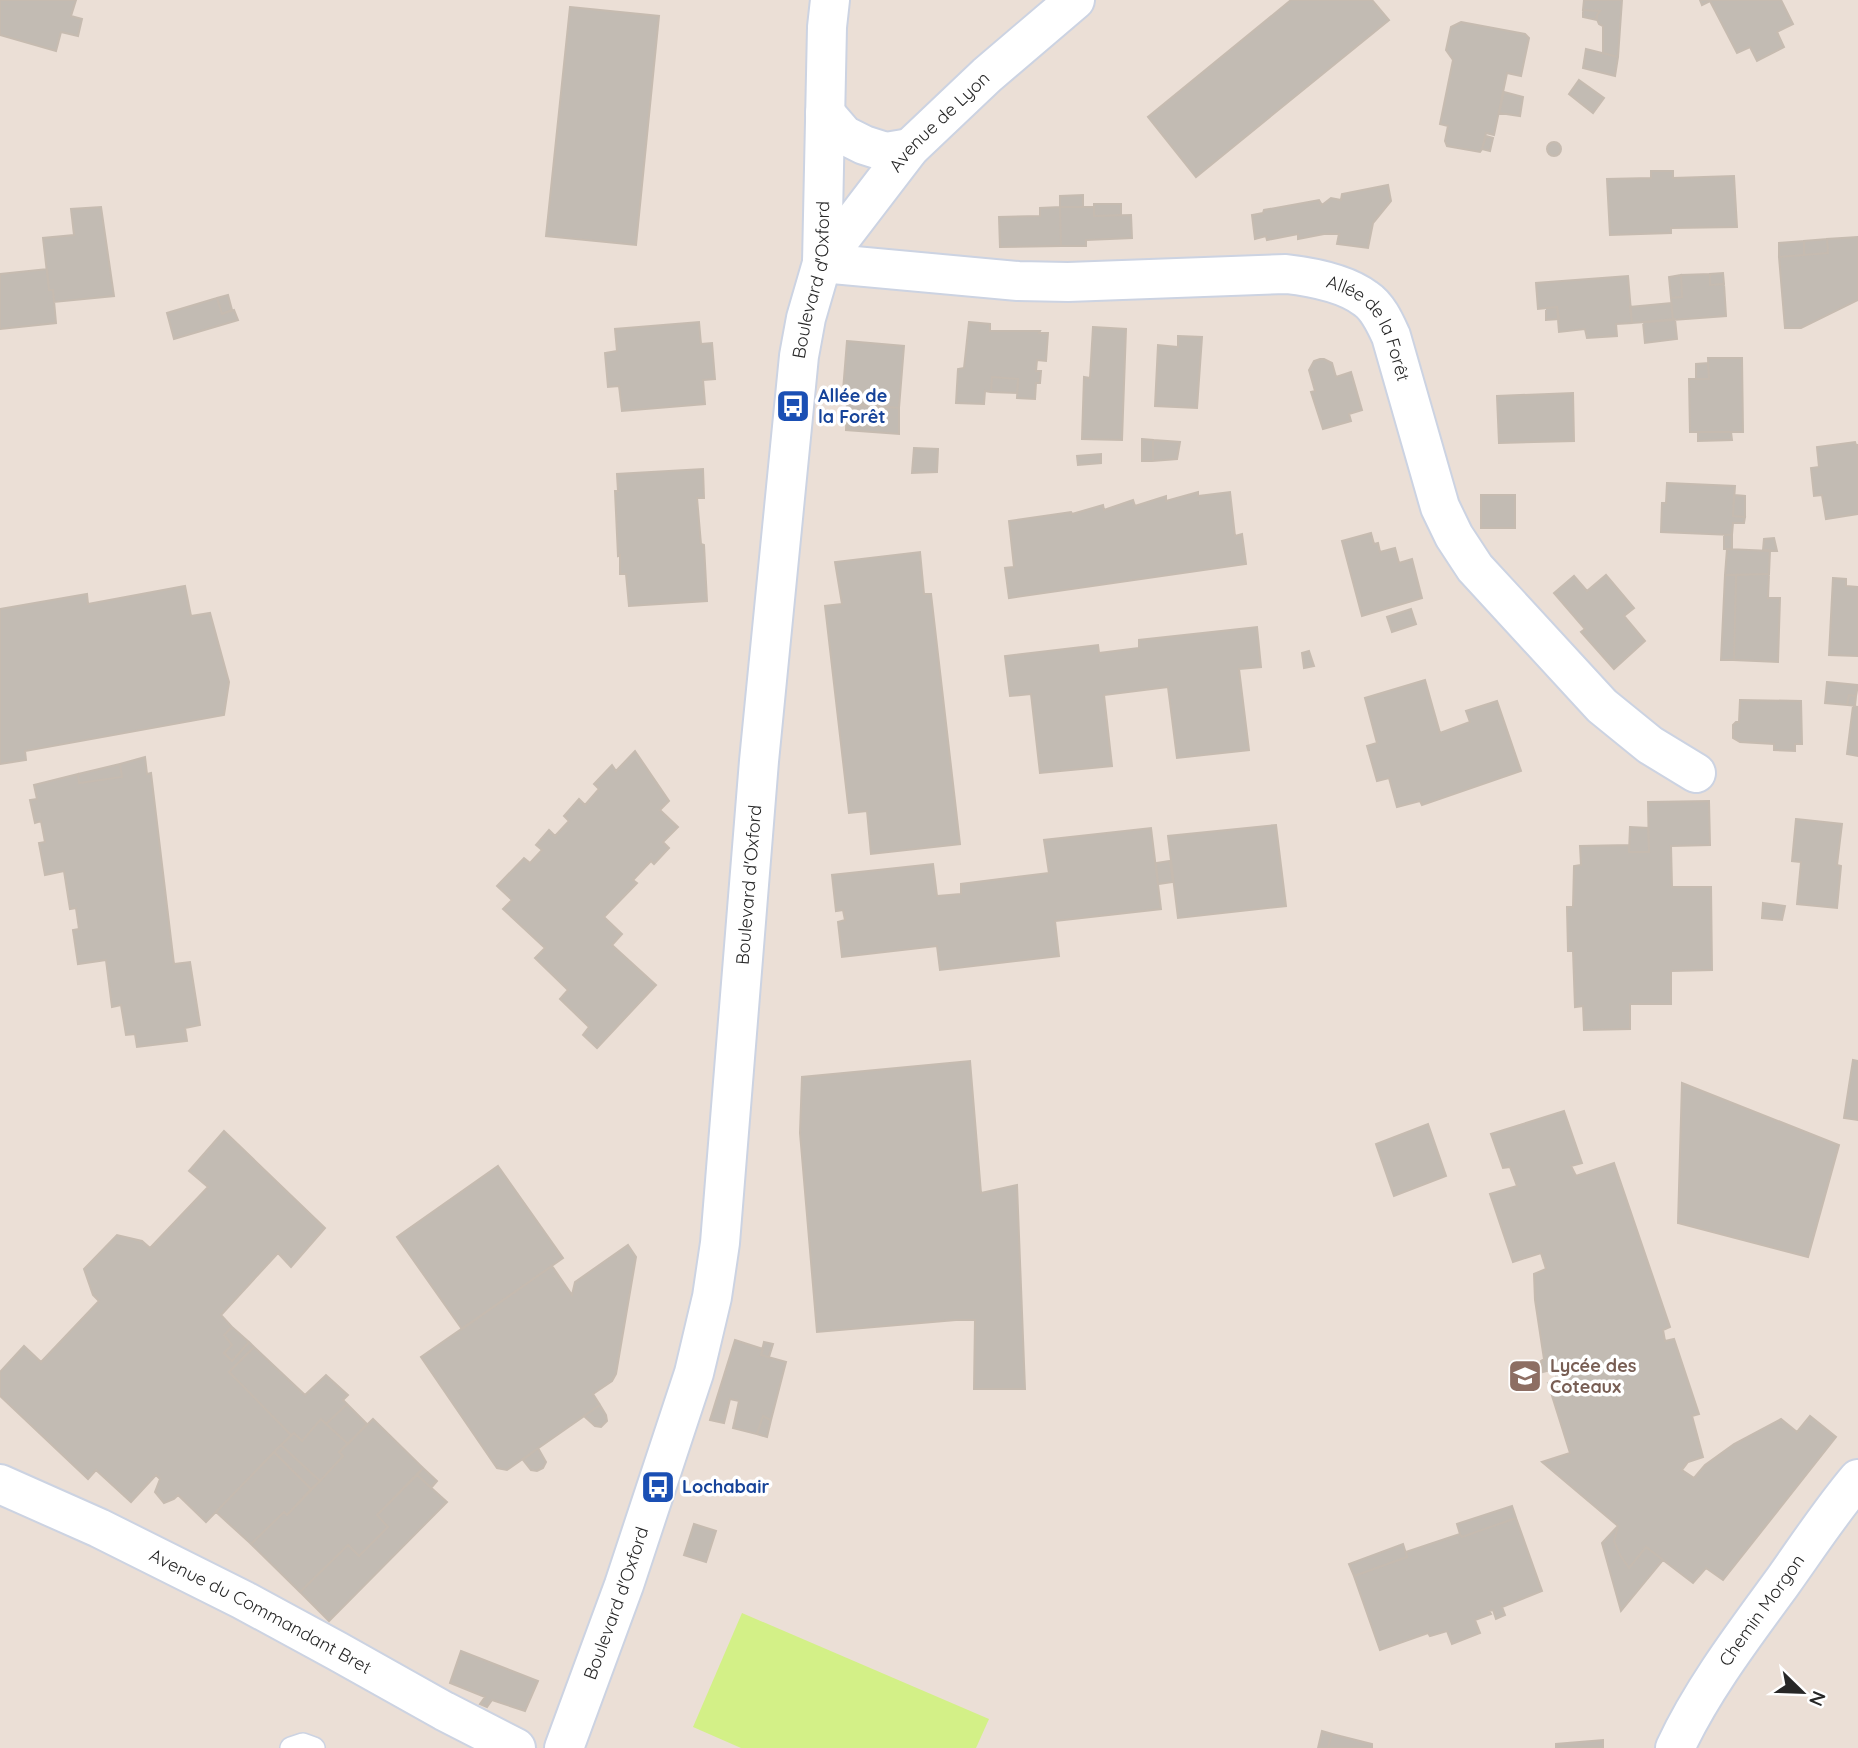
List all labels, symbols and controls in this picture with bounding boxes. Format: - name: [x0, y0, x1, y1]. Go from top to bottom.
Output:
- street label: Avenue de Lyon: [884, 67, 994, 176]
- street label: Boulevard d'Oxford: [787, 201, 834, 360]
- street label: Allée de la Forêt: [1324, 270, 1415, 384]
- place label: Allée de la Forêt: [818, 384, 887, 428]
- bus stop icon: Allée de la Forêt: [774, 387, 812, 425]
- street label: Boulevard d'Oxford: [731, 804, 766, 966]
- place label: Lycée des Coteaux: [1550, 1354, 1637, 1398]
- school or university icon: Lycée des Coteaux: [1506, 1357, 1544, 1395]
- bus stop icon: Lochabair: [639, 1468, 677, 1506]
- place label: Lochabair: [682, 1475, 769, 1498]
- street label: Boulevard d'Oxford: [578, 1524, 653, 1683]
- street label: Avenue du Commandant Bret: [146, 1543, 376, 1679]
- street label: Chemin Morgon: [1714, 1550, 1809, 1670]
- north arrow: [1767, 1657, 1837, 1727]
- text: N: [1804, 1688, 1831, 1710]

